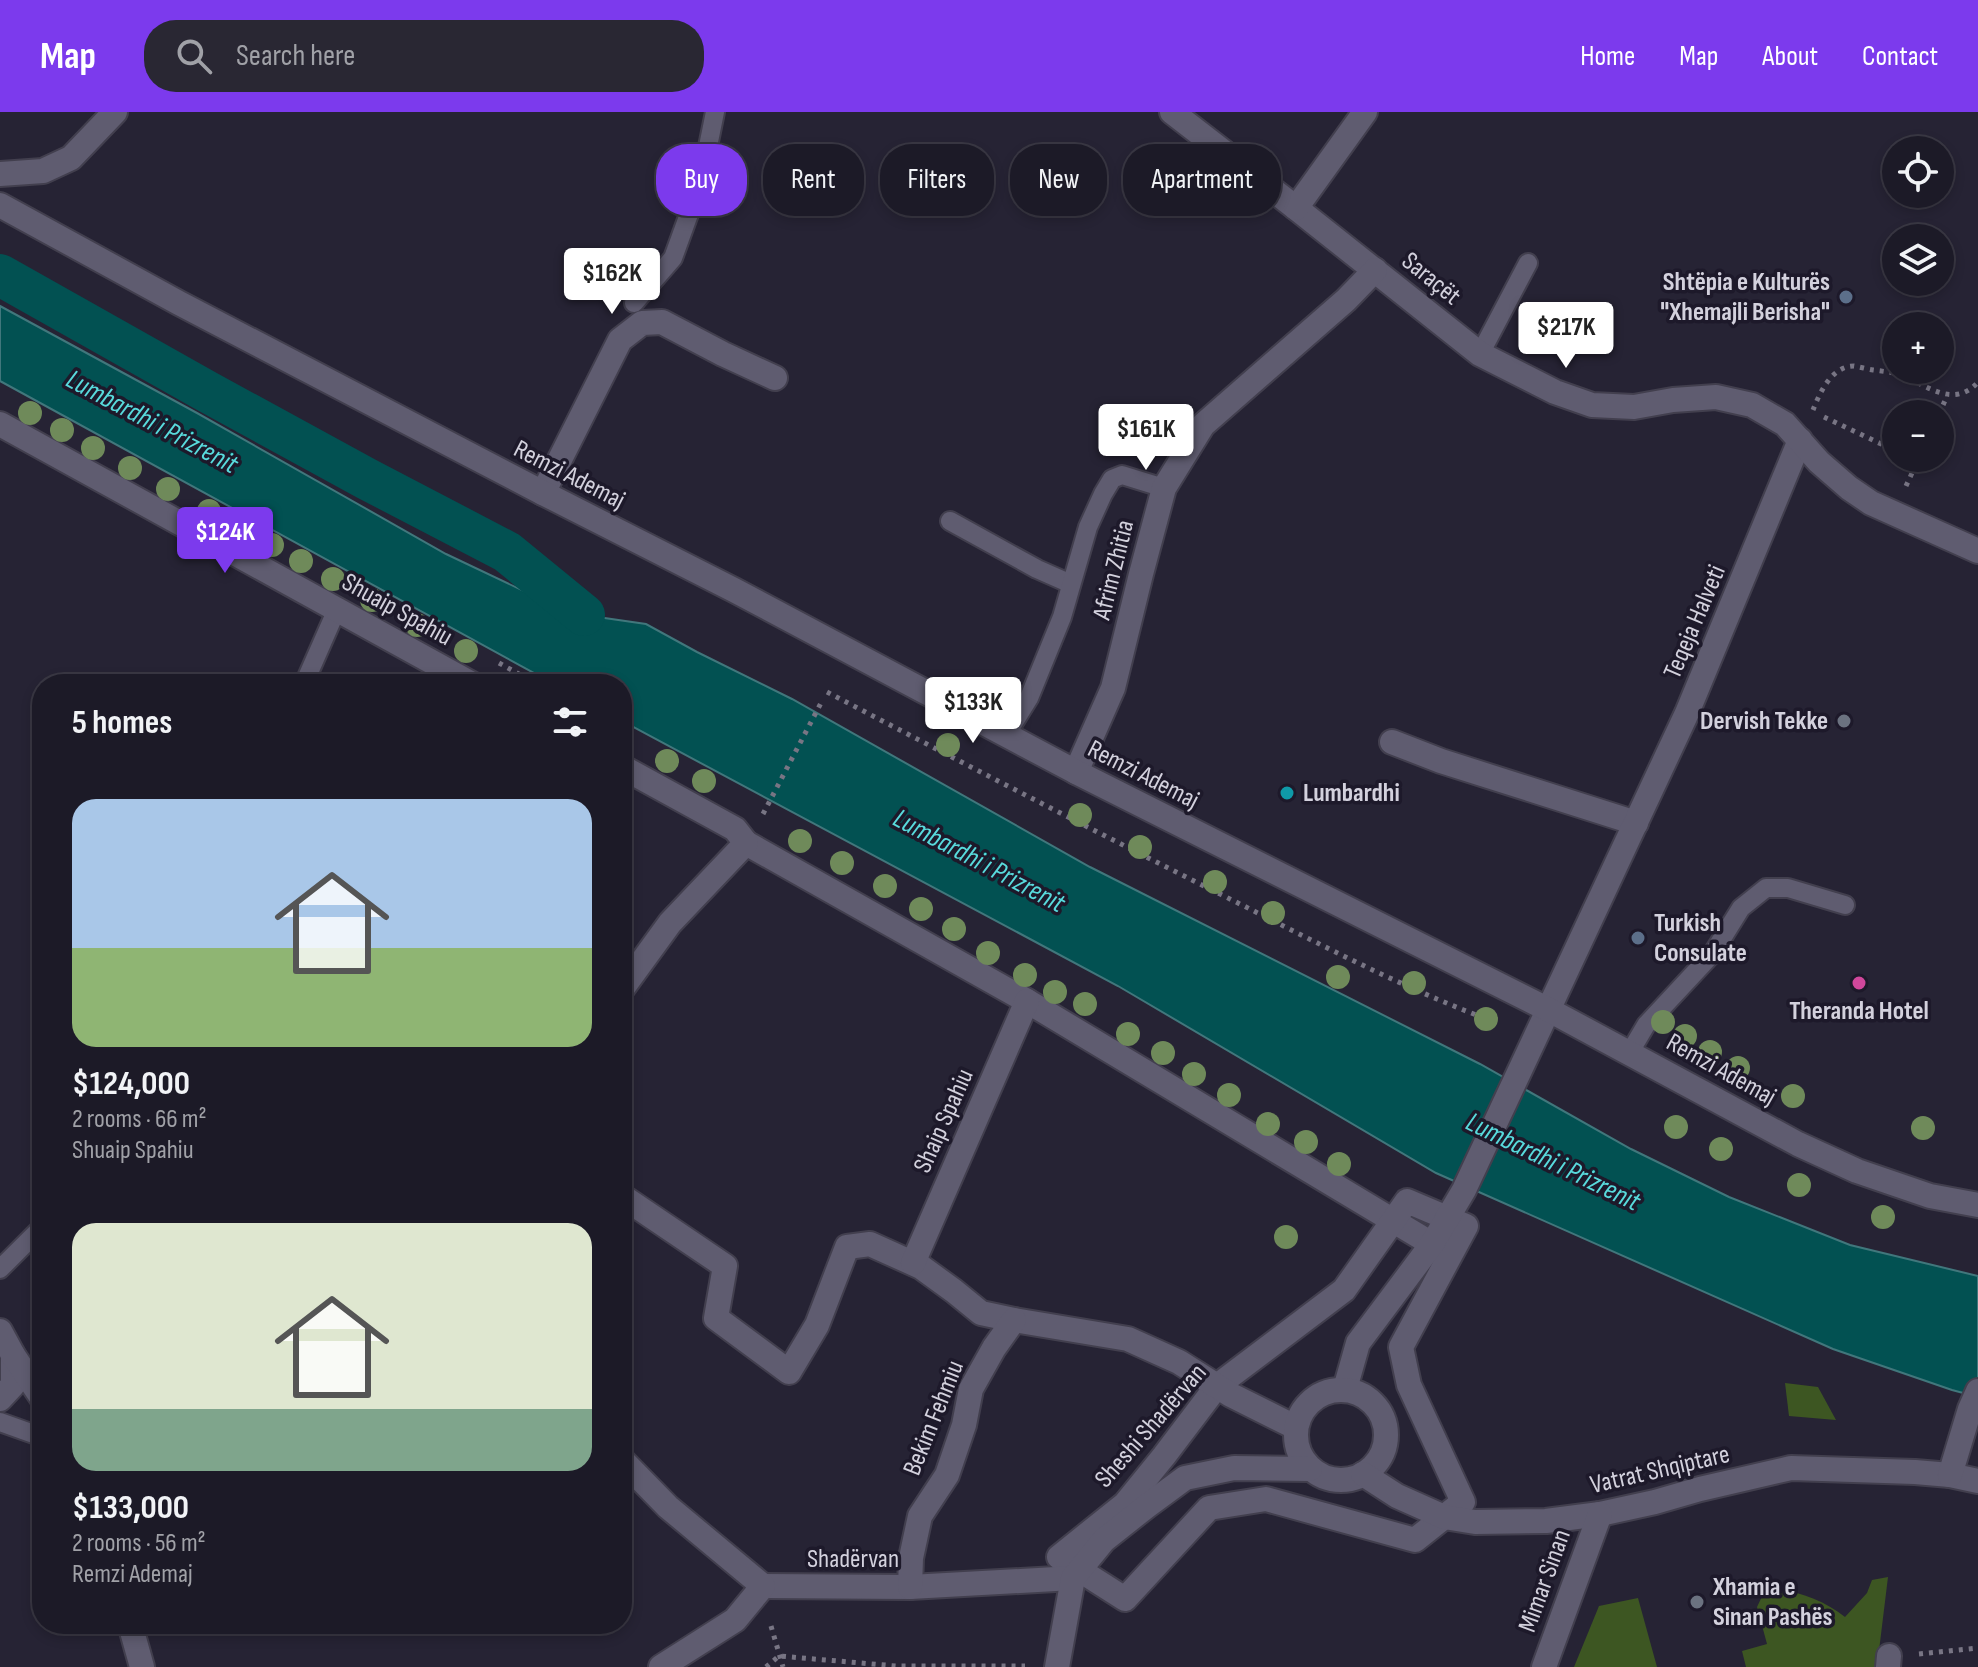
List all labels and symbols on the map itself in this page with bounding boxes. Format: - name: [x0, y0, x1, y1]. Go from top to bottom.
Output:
- street label: Saraçët: [1395, 246, 1467, 312]
- pin: $162K: [556, 248, 668, 316]
- place label: Shtëpia e Kulturës "Xhemajli Berisha": [1660, 267, 1830, 328]
- marker: Shtëpia e Kulturës "Xhemajli Berisha": [1837, 288, 1855, 306]
- pin: $217K: [1510, 302, 1622, 370]
- water label: Lumbardhi i Prizrenit: [61, 363, 244, 481]
- pin: $161K: [1090, 404, 1202, 472]
- street label: Remzi Ademaj: [508, 434, 630, 516]
- pin: $124K: [169, 507, 281, 575]
- street label: Afrim Zhitia: [1086, 517, 1141, 624]
- street label: Teqeja Halveti: [1657, 561, 1733, 683]
- street label: Shuaip Spahiu: [336, 567, 458, 653]
- pin: $133K: [917, 677, 1029, 745]
- place label: Dervish Tekke: [1700, 706, 1828, 737]
- marker: Dervish Tekke: [1835, 712, 1853, 730]
- street label: Remzi Ademaj: [1082, 734, 1204, 816]
- place label: Lumbardhi: [1303, 778, 1400, 809]
- marker: Lumbardhi: [1278, 784, 1296, 802]
- water label: Lumbardhi i Prizrenit: [888, 802, 1071, 920]
- place label: Turkish Consulate: [1654, 908, 1747, 969]
- marker: Turkish Consulate: [1629, 929, 1647, 947]
- marker: Theranda Hotel: [1850, 974, 1868, 992]
- place label: Theranda Hotel: [1789, 996, 1929, 1027]
- street label: Remzi Ademaj: [1661, 1027, 1781, 1113]
- street label: Shaip Spahiu: [907, 1064, 981, 1178]
- water label: Lumbardhi i Prizrenit: [1461, 1106, 1646, 1219]
- street label: Bekim Fehmiu: [897, 1356, 971, 1480]
- street label: Sheshi Shadërvan: [1089, 1358, 1213, 1494]
- street label: Vatrat Shqiptare: [1587, 1439, 1733, 1501]
- street label: Mimar Sinan: [1512, 1526, 1578, 1636]
- street label: Shadërvan: [807, 1544, 899, 1575]
- place label: Xhamia e Sinan Pashës: [1712, 1572, 1833, 1633]
- marker: Xhamia e Sinan Pashës: [1688, 1593, 1706, 1611]

